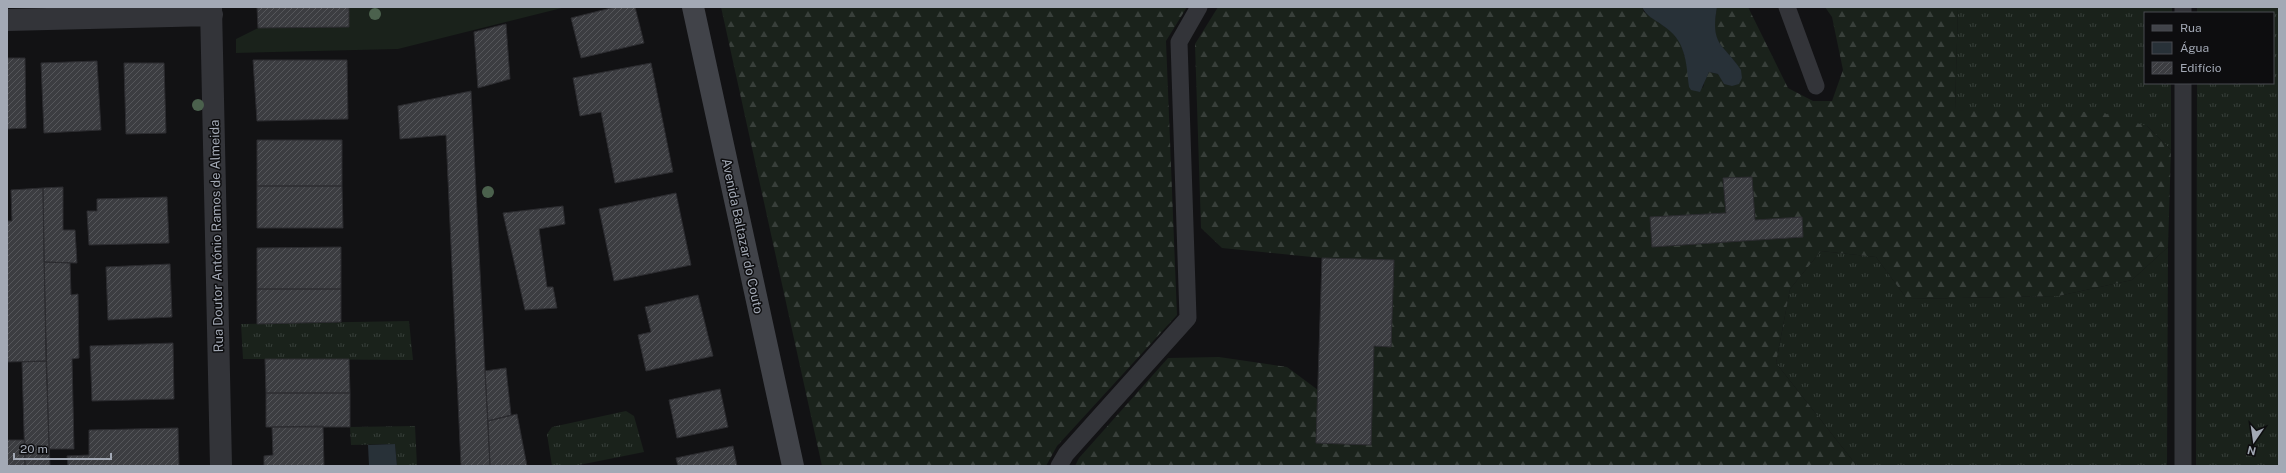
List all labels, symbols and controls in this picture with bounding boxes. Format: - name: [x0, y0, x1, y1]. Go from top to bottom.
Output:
- legend: [2144, 12, 2274, 84]
- text: Rua: [2180, 21, 2202, 35]
- text: Água: [2180, 41, 2209, 55]
- text: Edifício: [2180, 61, 2222, 75]
- street label: Rua Doutor António Ramos de Almeida: [207, 119, 226, 352]
- street label: Avenida Baltazar do Couto: [719, 157, 766, 315]
- north arrow: [2234, 421, 2274, 461]
- scale bar: [14, 435, 111, 461]
- text: 20 m: [20, 442, 48, 456]
- text: N: [2246, 444, 2257, 458]

